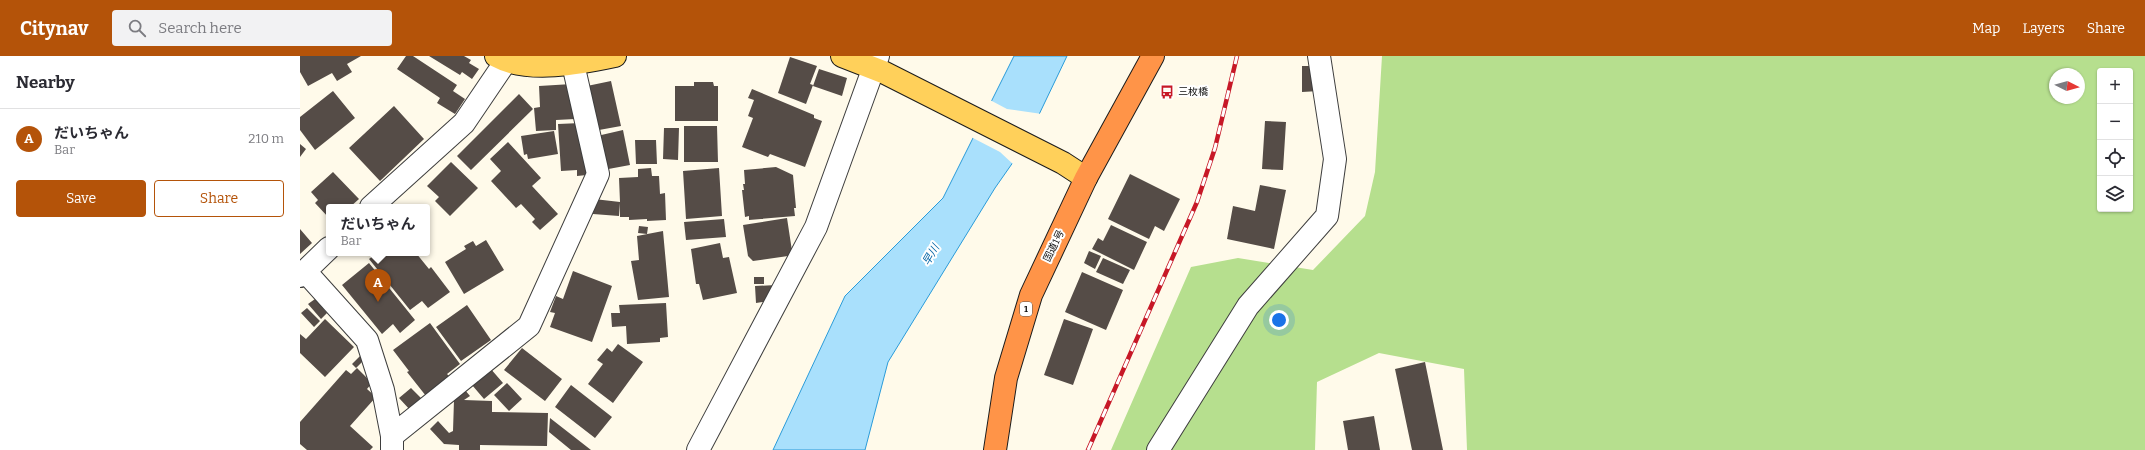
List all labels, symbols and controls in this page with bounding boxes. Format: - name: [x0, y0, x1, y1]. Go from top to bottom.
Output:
- search box: [112, 10, 392, 46]
- text: Citynav: [20, 17, 88, 40]
- icon: search: [126, 17, 148, 39]
- text: Search here: [158, 19, 242, 37]
- text: Map: [1972, 20, 2000, 37]
- text: Layers: [2022, 20, 2065, 37]
- text: Share: [2087, 20, 2125, 37]
- north arrow: [2049, 68, 2085, 104]
- map controls: [2097, 68, 2133, 212]
- button: +: [2097, 68, 2133, 104]
- text: Nearby: [16, 72, 75, 93]
- bus stop icon: 三枚橋: [1159, 84, 1175, 100]
- place label: 三枚橋: [1178, 86, 1208, 98]
- button: −: [2097, 104, 2133, 140]
- text: だいちゃん: [54, 124, 129, 142]
- text: A: [24, 131, 34, 146]
- text: 210 m: [248, 131, 284, 146]
- button: locate: [2097, 140, 2133, 176]
- text: Bar: [54, 142, 75, 157]
- button: layers: [2097, 176, 2133, 212]
- button: Save: [16, 180, 146, 217]
- button: Share: [154, 180, 284, 217]
- popup: [326, 204, 430, 256]
- text: だいちゃん: [340, 215, 416, 233]
- street label: 国道1号: [1041, 228, 1067, 264]
- text: Bar: [340, 233, 361, 248]
- water label: 早川: [920, 241, 943, 268]
- pin: A: [365, 269, 391, 302]
- road number: 1: [1020, 302, 1032, 316]
- your location: [1269, 310, 1289, 330]

